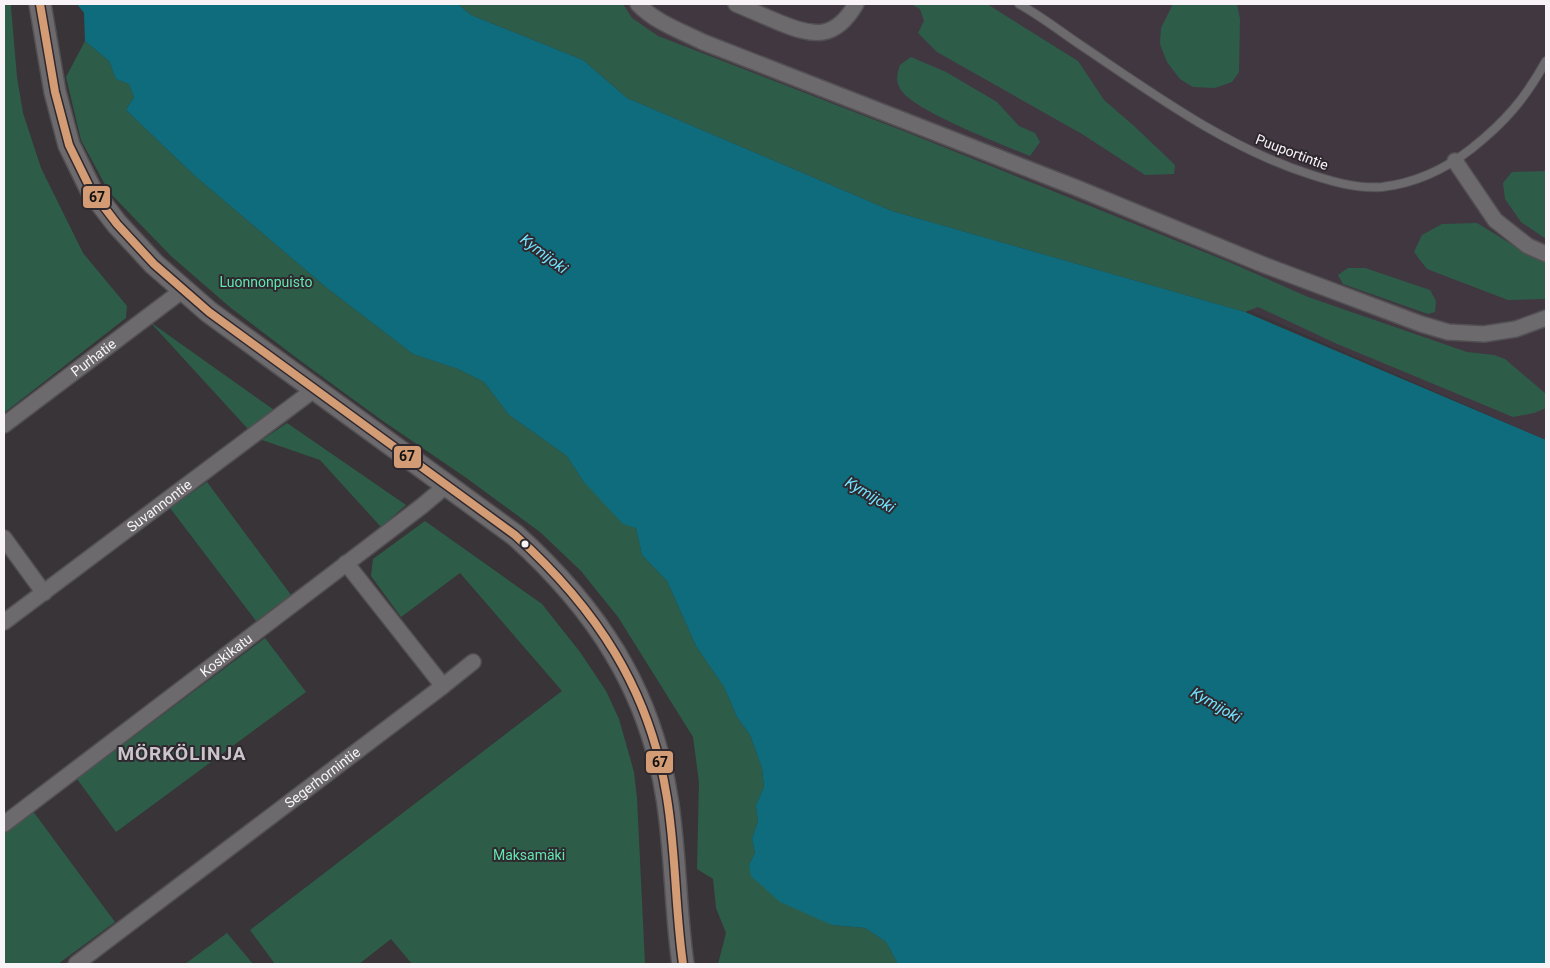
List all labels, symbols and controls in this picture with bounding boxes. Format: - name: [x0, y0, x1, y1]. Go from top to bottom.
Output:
- street label: Puuportintie: [1254, 131, 1330, 173]
- line badge: 67: [82, 185, 111, 209]
- text: 67: [89, 189, 105, 205]
- water label: Kymijoki: [517, 230, 572, 278]
- park label: Luonnonpuisto: [220, 274, 312, 290]
- street label: Purhatie: [68, 335, 119, 380]
- line badge: 67: [393, 445, 422, 469]
- text: 67: [399, 448, 415, 464]
- water label: Kymijoki: [842, 473, 898, 517]
- street label: Suvannontie: [124, 476, 195, 535]
- unlabelled marker: [520, 539, 530, 549]
- street label: Koskikatu: [197, 630, 255, 680]
- water label: Kymijoki: [1188, 684, 1245, 727]
- district label: MÖRKÖLINJA: [117, 742, 247, 765]
- street label: Segerhornintie: [281, 744, 363, 811]
- line badge: 67: [645, 750, 674, 774]
- text: 67: [652, 754, 668, 770]
- park label: Maksamäki: [493, 847, 565, 863]

